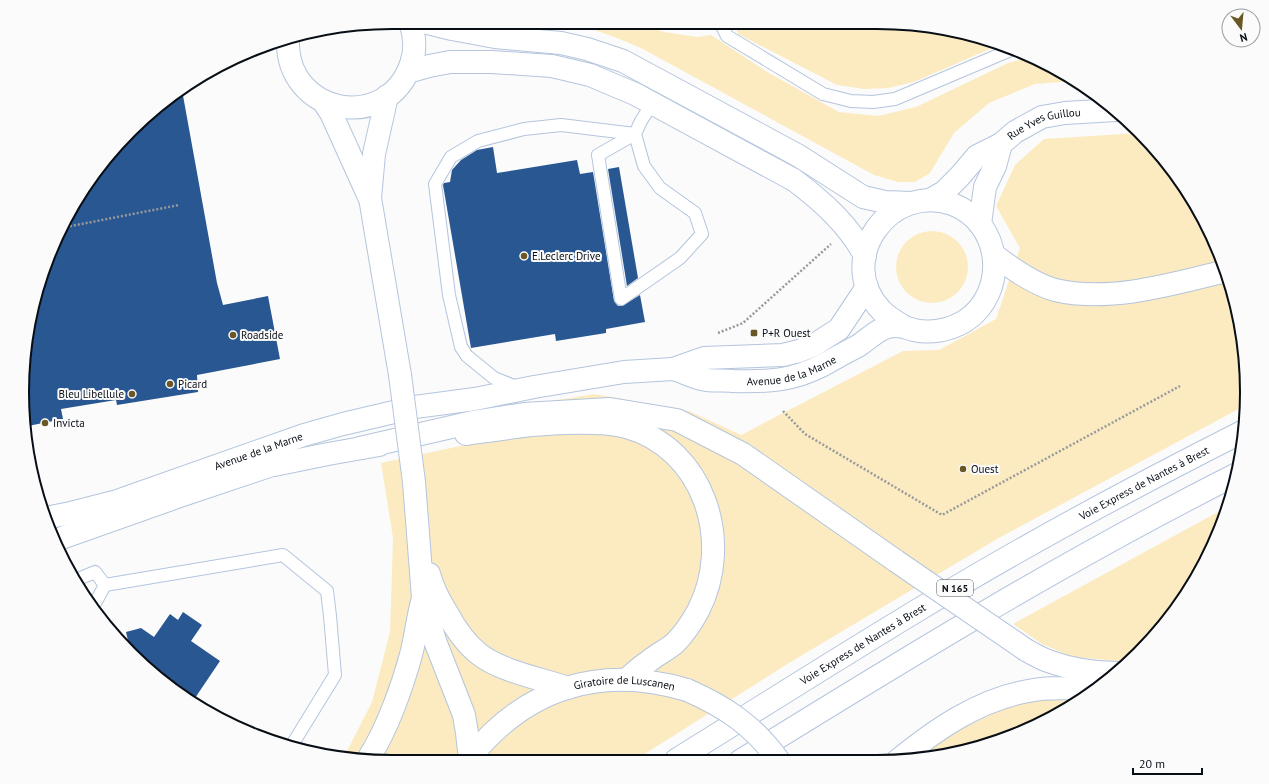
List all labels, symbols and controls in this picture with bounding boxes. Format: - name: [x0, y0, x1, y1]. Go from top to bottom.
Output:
- north arrow: [1221, 8, 1261, 48]
- text: N: [1238, 30, 1249, 45]
- street label: Rue Yves Guillou: [1004, 105, 1081, 143]
- place label: E.Leclerc Drive: [532, 249, 601, 263]
- marker: E.Leclerc Drive: [519, 251, 529, 261]
- place label: P+R Ouest: [762, 326, 811, 340]
- place label: Roadside: [241, 328, 284, 342]
- marker: P+R Ouest: [749, 328, 759, 338]
- marker: Roadside: [228, 330, 238, 340]
- street label: Avenue de la Marne: [747, 352, 839, 388]
- place label: Picard: [178, 377, 207, 391]
- marker: Picard: [165, 379, 175, 389]
- place label: Bleu Libellule: [59, 387, 124, 401]
- marker: Bleu Libellule: [127, 389, 137, 399]
- place label: Invicta: [53, 416, 85, 430]
- marker: Invicta: [40, 418, 50, 428]
- street label: Avenue de la Marne: [212, 429, 305, 473]
- street label: Voie Express de Nantes à Brest: [1076, 443, 1212, 524]
- place label: Ouest: [971, 462, 999, 476]
- marker: Ouest: [958, 464, 968, 474]
- road number: N 165: [937, 580, 973, 596]
- street label: Voie Express de Nantes à Brest: [797, 600, 928, 688]
- street label: Giratoire de Luscanen: [572, 673, 676, 693]
- scale bar: [1133, 750, 1202, 776]
- text: 20 m: [1139, 756, 1165, 771]

